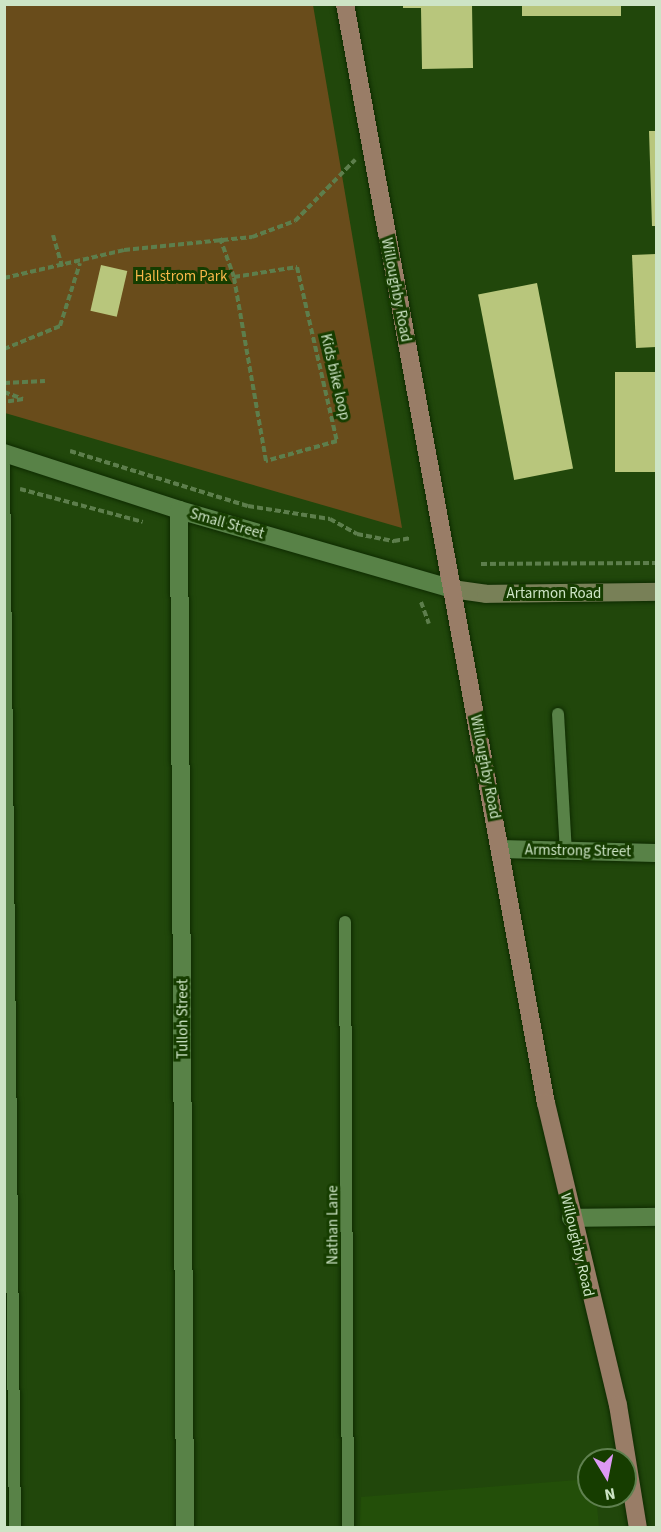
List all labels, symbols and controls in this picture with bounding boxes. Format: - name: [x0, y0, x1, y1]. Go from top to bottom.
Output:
- street label: Willoughby Road: [377, 236, 415, 344]
- park label: Hallstrom Park: [135, 268, 227, 286]
- street label: Kids bike loop: [316, 332, 354, 422]
- street label: Small Street: [188, 505, 266, 543]
- street label: Artarmon Road: [507, 585, 601, 603]
- street label: Willoughby Road: [466, 713, 504, 821]
- street label: Armstrong Street: [525, 841, 631, 861]
- street label: Tulloh Street: [174, 979, 192, 1059]
- street label: Nathan Lane: [324, 1185, 342, 1265]
- street label: Willoughby Road: [556, 1192, 598, 1298]
- north arrow: [577, 1448, 637, 1508]
- text: N: [603, 1482, 617, 1506]

